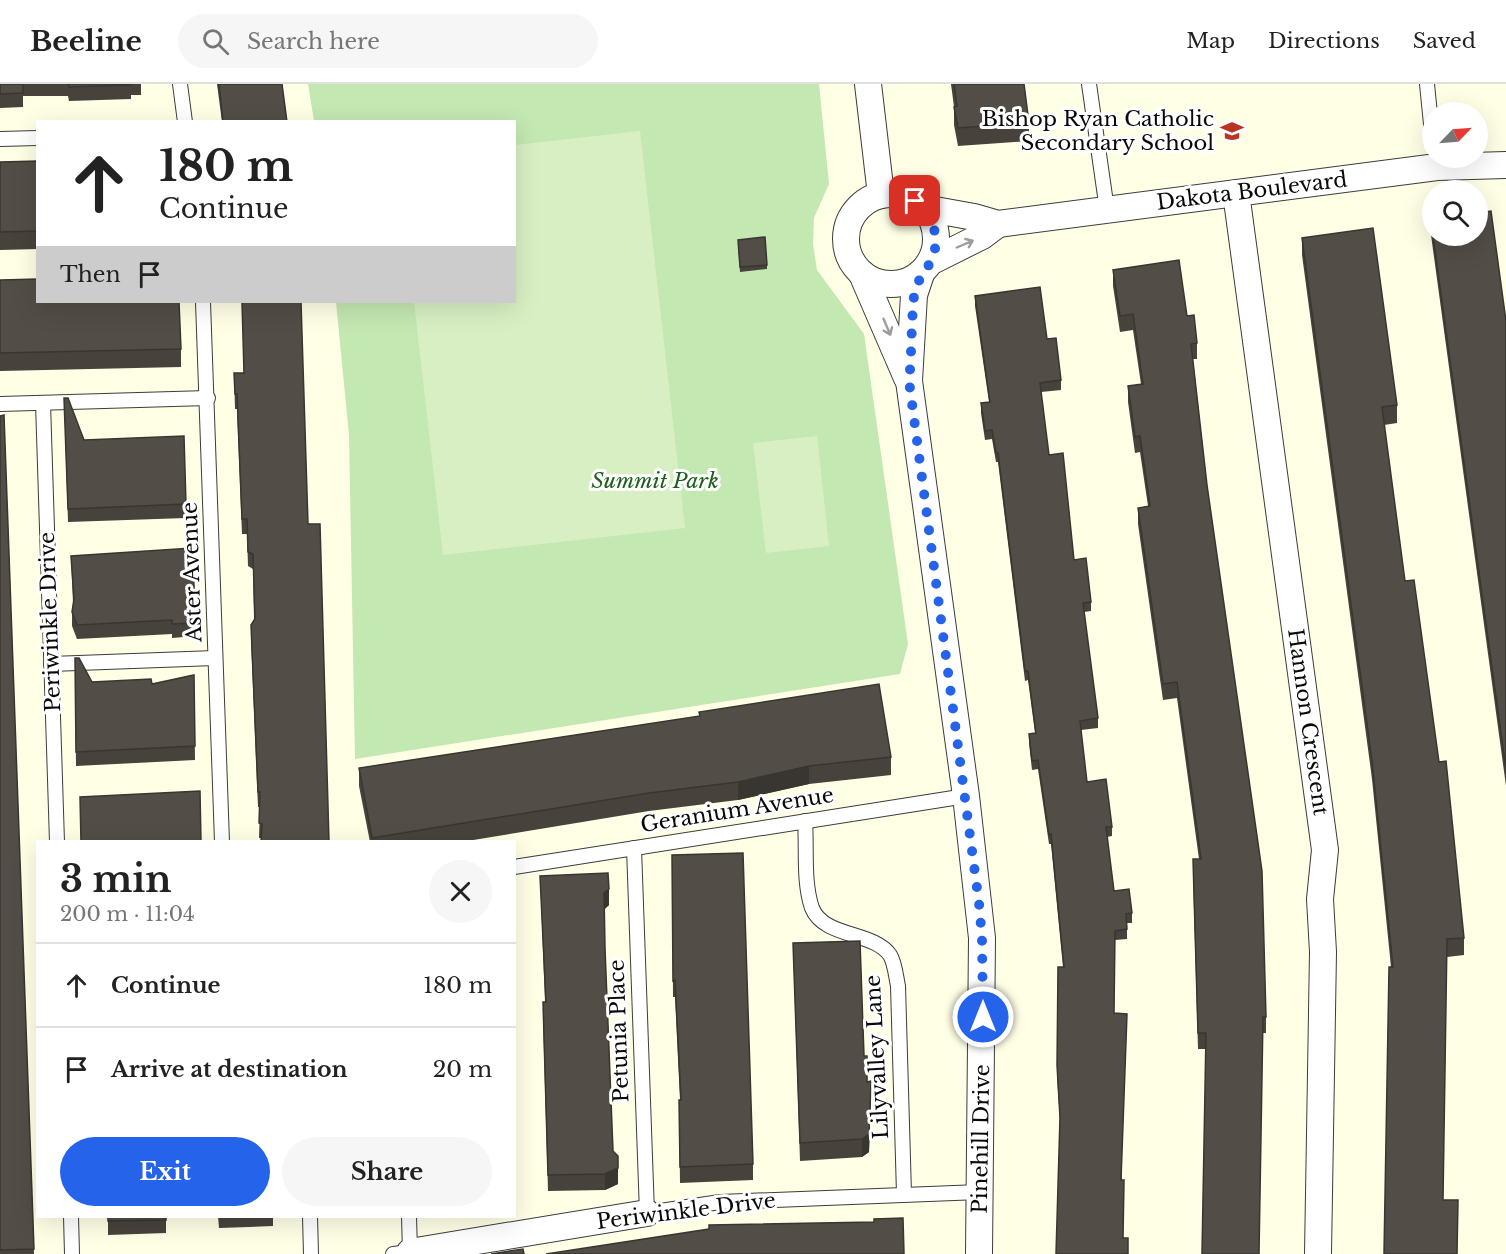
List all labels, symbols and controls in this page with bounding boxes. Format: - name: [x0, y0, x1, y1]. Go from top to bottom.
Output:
- search box: [178, 14, 598, 68]
- text: Beeline: [30, 24, 142, 59]
- icon: search: [199, 25, 232, 58]
- text: Search here: [247, 28, 380, 55]
- text: Map: [1186, 28, 1235, 54]
- text: Directions: [1268, 28, 1380, 54]
- text: Saved: [1413, 28, 1476, 54]
- north arrow: [1422, 102, 1488, 168]
- map controls: [1422, 102, 1488, 246]
- place label: Bishop Ryan Catholic Secondary School: [982, 106, 1214, 156]
- school or university icon: Bishop Ryan Catholic Secondary School: [1219, 118, 1245, 144]
- text: 180 m: [159, 140, 293, 192]
- icon: ahead: [60, 144, 138, 222]
- street label: Dakota Boulevard: [1155, 166, 1349, 216]
- pin: [889, 175, 940, 226]
- button: search: [1422, 180, 1488, 246]
- icon: arrive: [898, 184, 931, 217]
- text: Continue: [159, 192, 289, 225]
- one-way arrow: [955, 238, 973, 249]
- icon: arrive: [133, 258, 166, 291]
- text: Then: [60, 261, 121, 288]
- one-way arrow: [882, 317, 893, 336]
- park label: Summit Park: [591, 468, 719, 494]
- street label: Aster Avenue: [177, 501, 207, 644]
- street label: Periwinkle Drive: [34, 531, 66, 713]
- street label: Hannon Crescent: [1282, 627, 1334, 817]
- street label: Geranium Avenue: [638, 782, 836, 838]
- text: 3 min: [60, 857, 172, 902]
- button: close: [429, 860, 492, 923]
- text: 200 m · 11:04: [60, 902, 195, 926]
- street label: Petunia Place: [604, 959, 634, 1103]
- icon: ahead: [60, 969, 93, 1002]
- text: Continue: [111, 972, 220, 999]
- text: 180 m: [423, 972, 492, 999]
- street label: Lilyvalley Lane: [860, 974, 894, 1140]
- position arrow: [951, 985, 1015, 1049]
- icon: arrive: [60, 1053, 93, 1086]
- text: Arrive at destination: [111, 1056, 348, 1083]
- text: 20 m: [433, 1056, 492, 1083]
- street label: Pinehill Drive: [967, 1064, 995, 1214]
- button: Exit: [60, 1137, 270, 1206]
- button: Share: [282, 1137, 492, 1206]
- street label: Periwinkle Drive: [595, 1187, 777, 1235]

